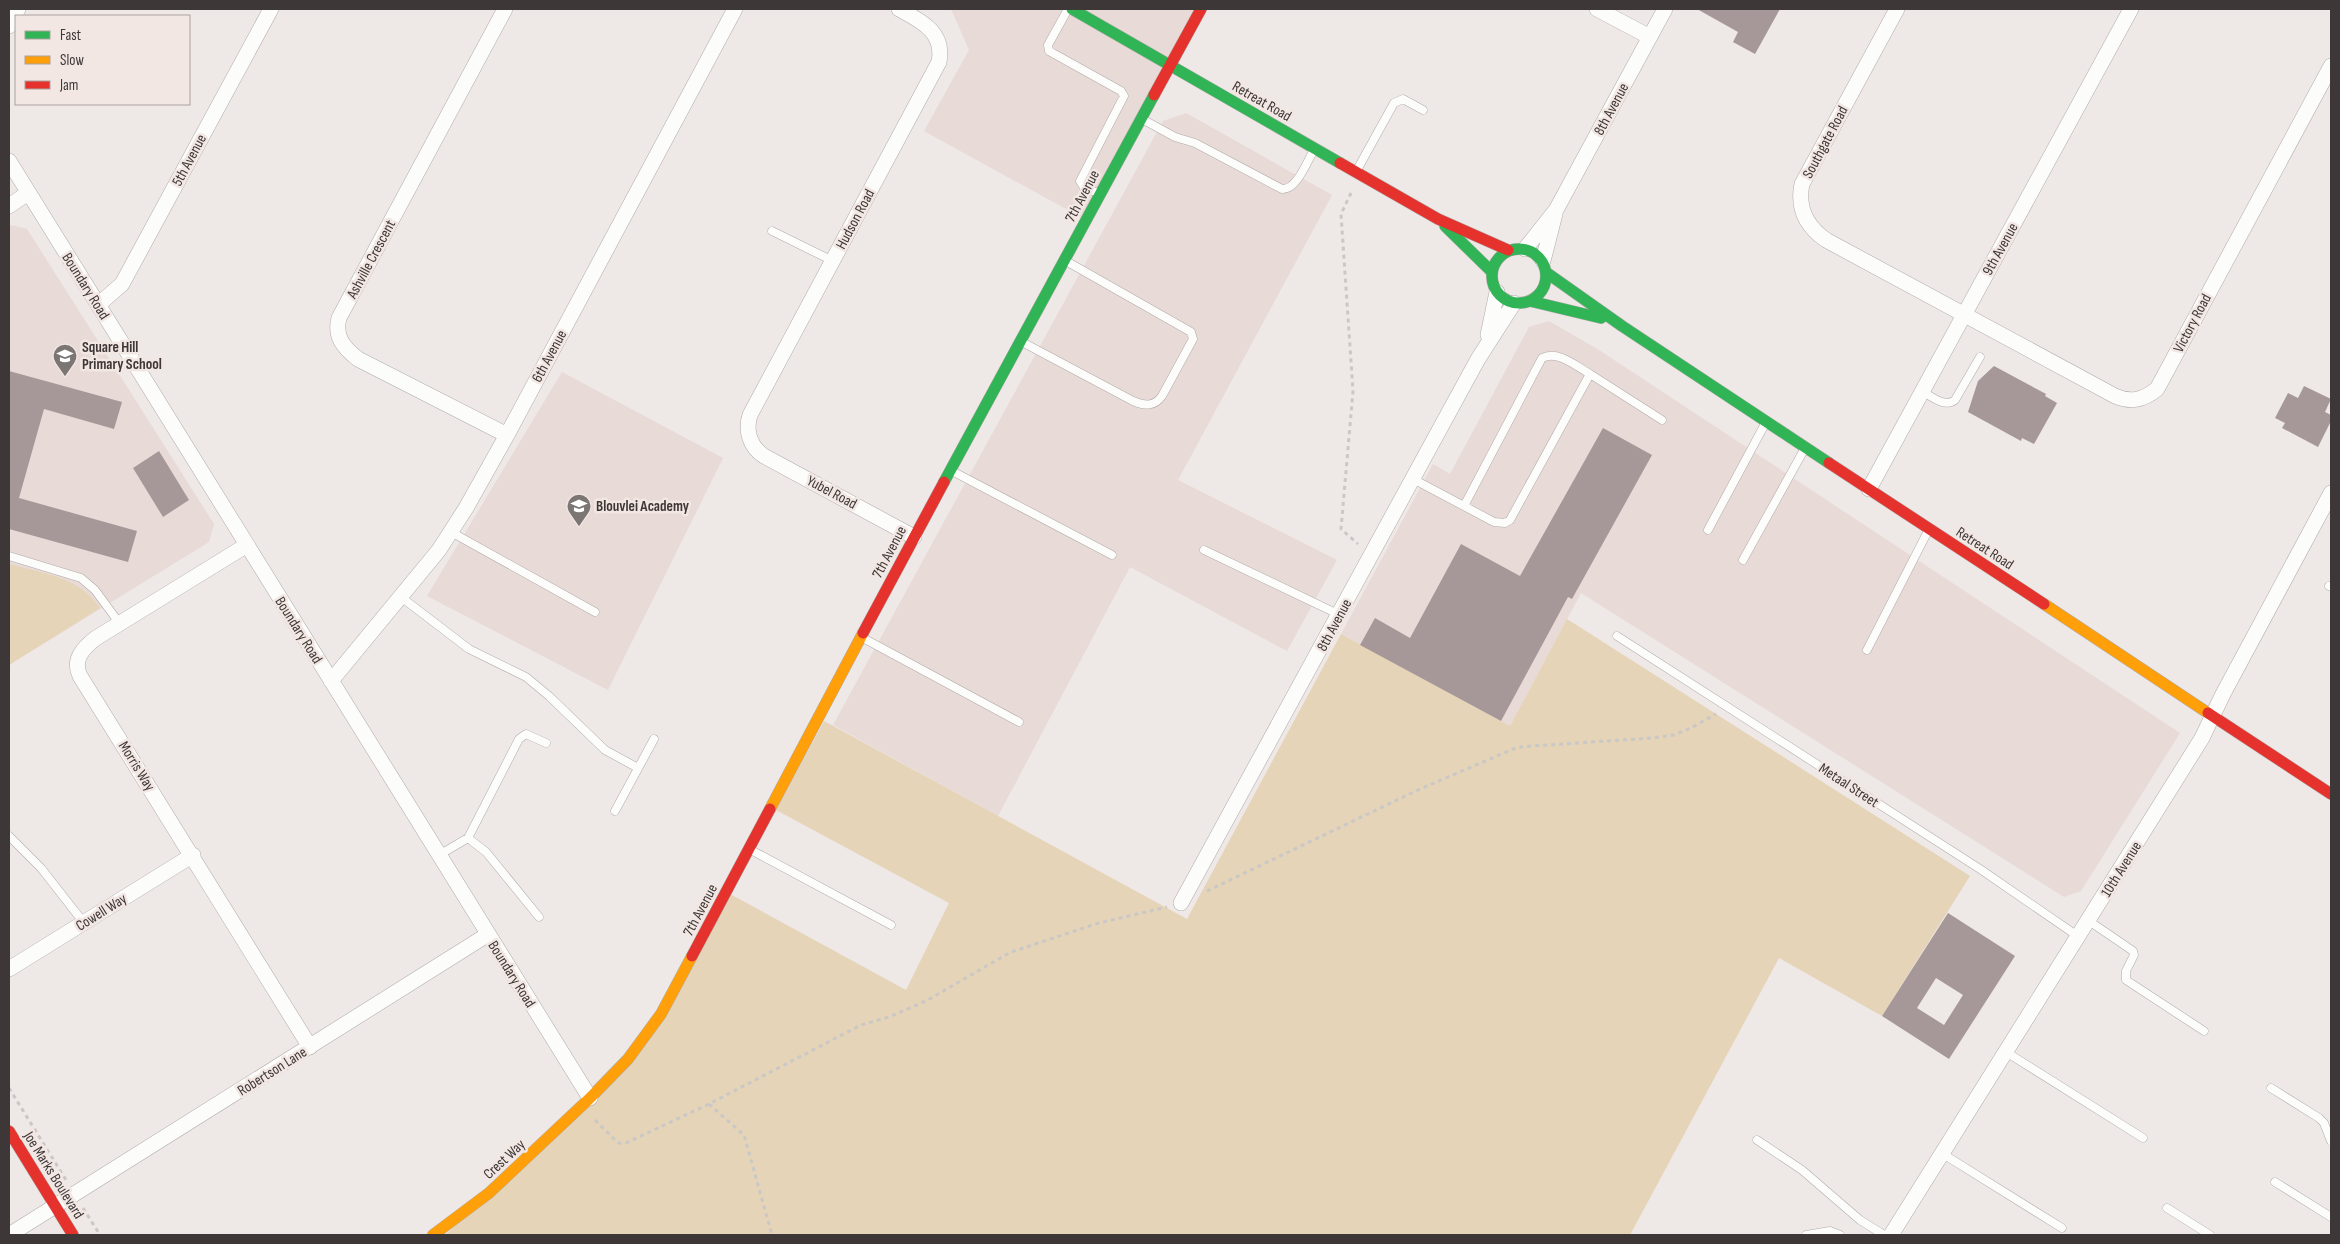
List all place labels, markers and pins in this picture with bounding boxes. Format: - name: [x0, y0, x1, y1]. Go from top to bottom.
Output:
- place label: Square Hill Primary School: [82, 338, 162, 374]
- school or university icon: Square Hill Primary School: [52, 343, 78, 377]
- school or university icon: Blouvlei Academy: [566, 493, 592, 527]
- place label: Blouvlei Academy: [596, 497, 690, 516]

